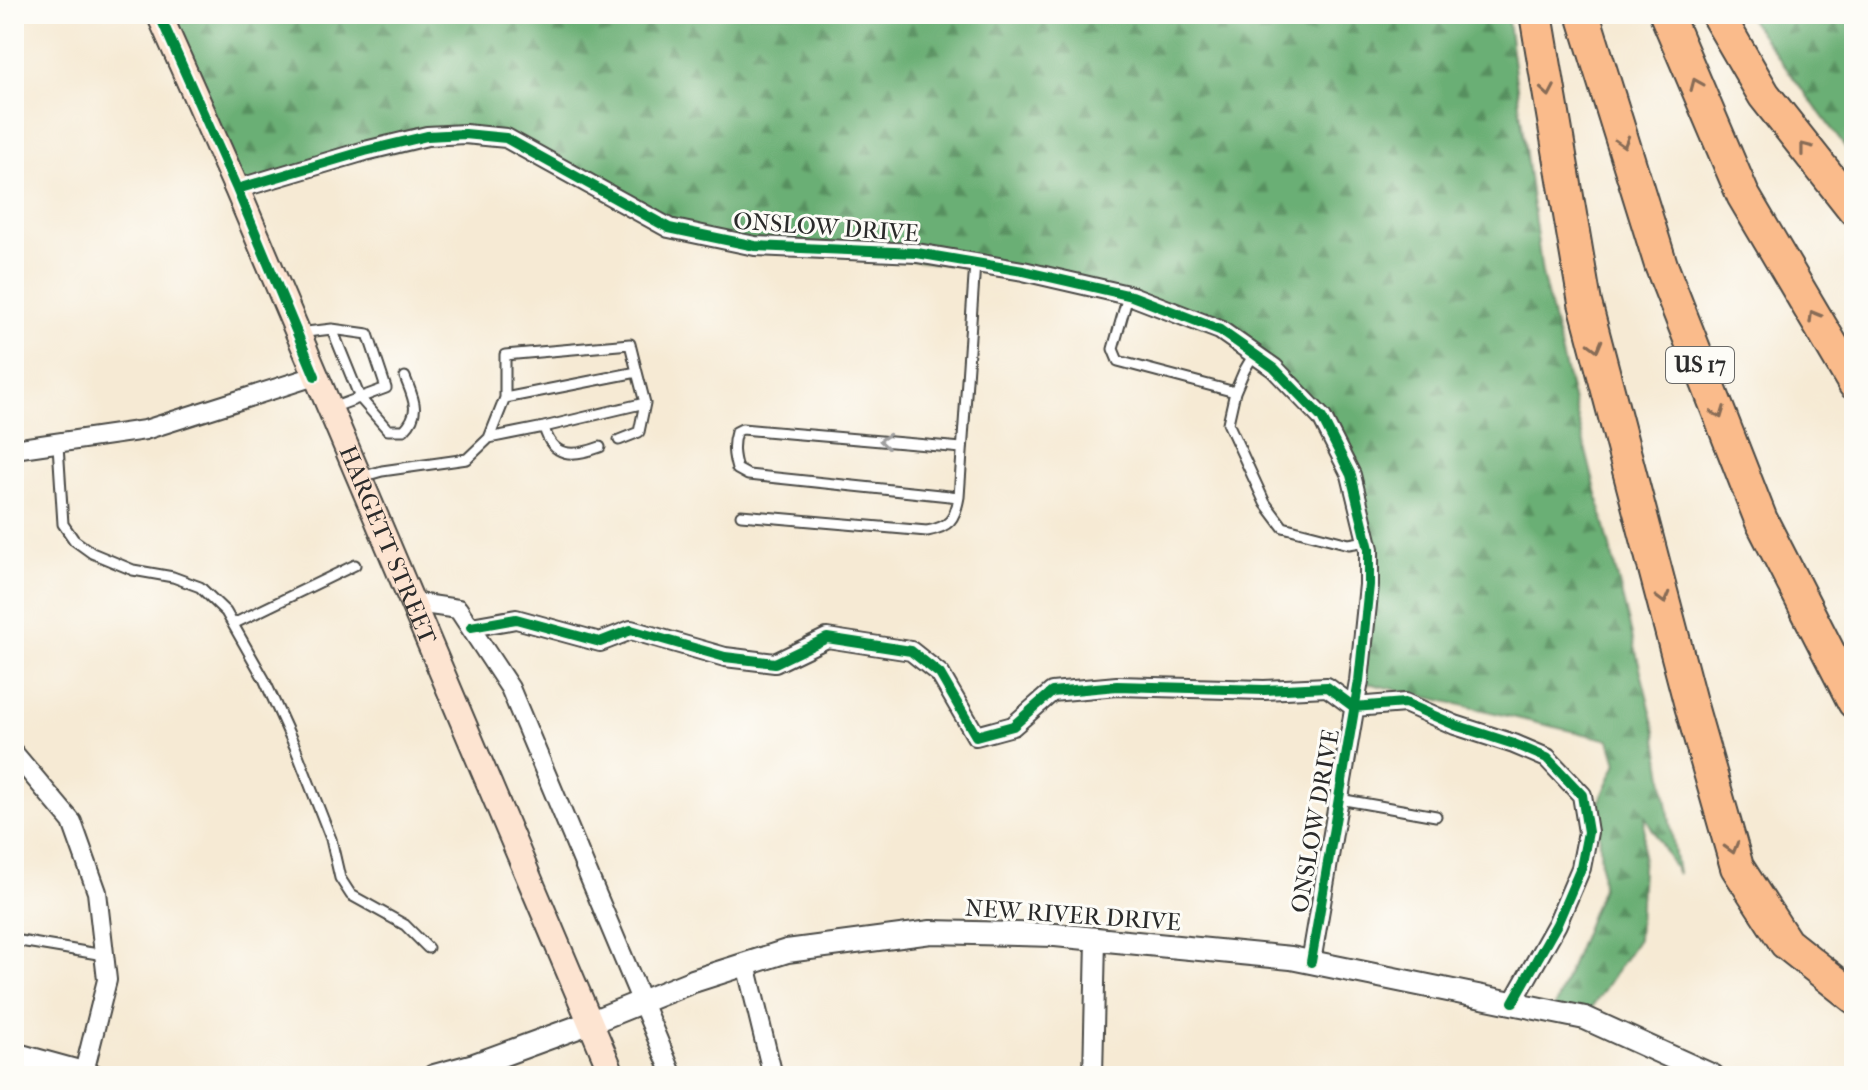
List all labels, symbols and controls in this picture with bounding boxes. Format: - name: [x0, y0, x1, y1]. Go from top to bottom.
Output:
- one-way arrow: [1690, 78, 1706, 93]
- one-way arrow: [1538, 84, 1555, 98]
- one-way arrow: [1614, 135, 1630, 148]
- one-way arrow: [1801, 142, 1815, 157]
- street label: ONSLOW DRIVE: [732, 207, 920, 247]
- one-way arrow: [1808, 310, 1824, 325]
- one-way arrow: [1587, 339, 1604, 353]
- road number: US 17: [1666, 347, 1734, 383]
- one-way arrow: [1709, 405, 1726, 419]
- one-way arrow: [878, 433, 891, 450]
- street label: HARGETT STREET: [333, 442, 442, 649]
- one-way arrow: [1653, 590, 1670, 604]
- street label: ONSLOW DRIVE: [1285, 727, 1345, 915]
- one-way arrow: [1722, 841, 1739, 855]
- street label: NEW RIVER DRIVE: [964, 893, 1182, 937]

